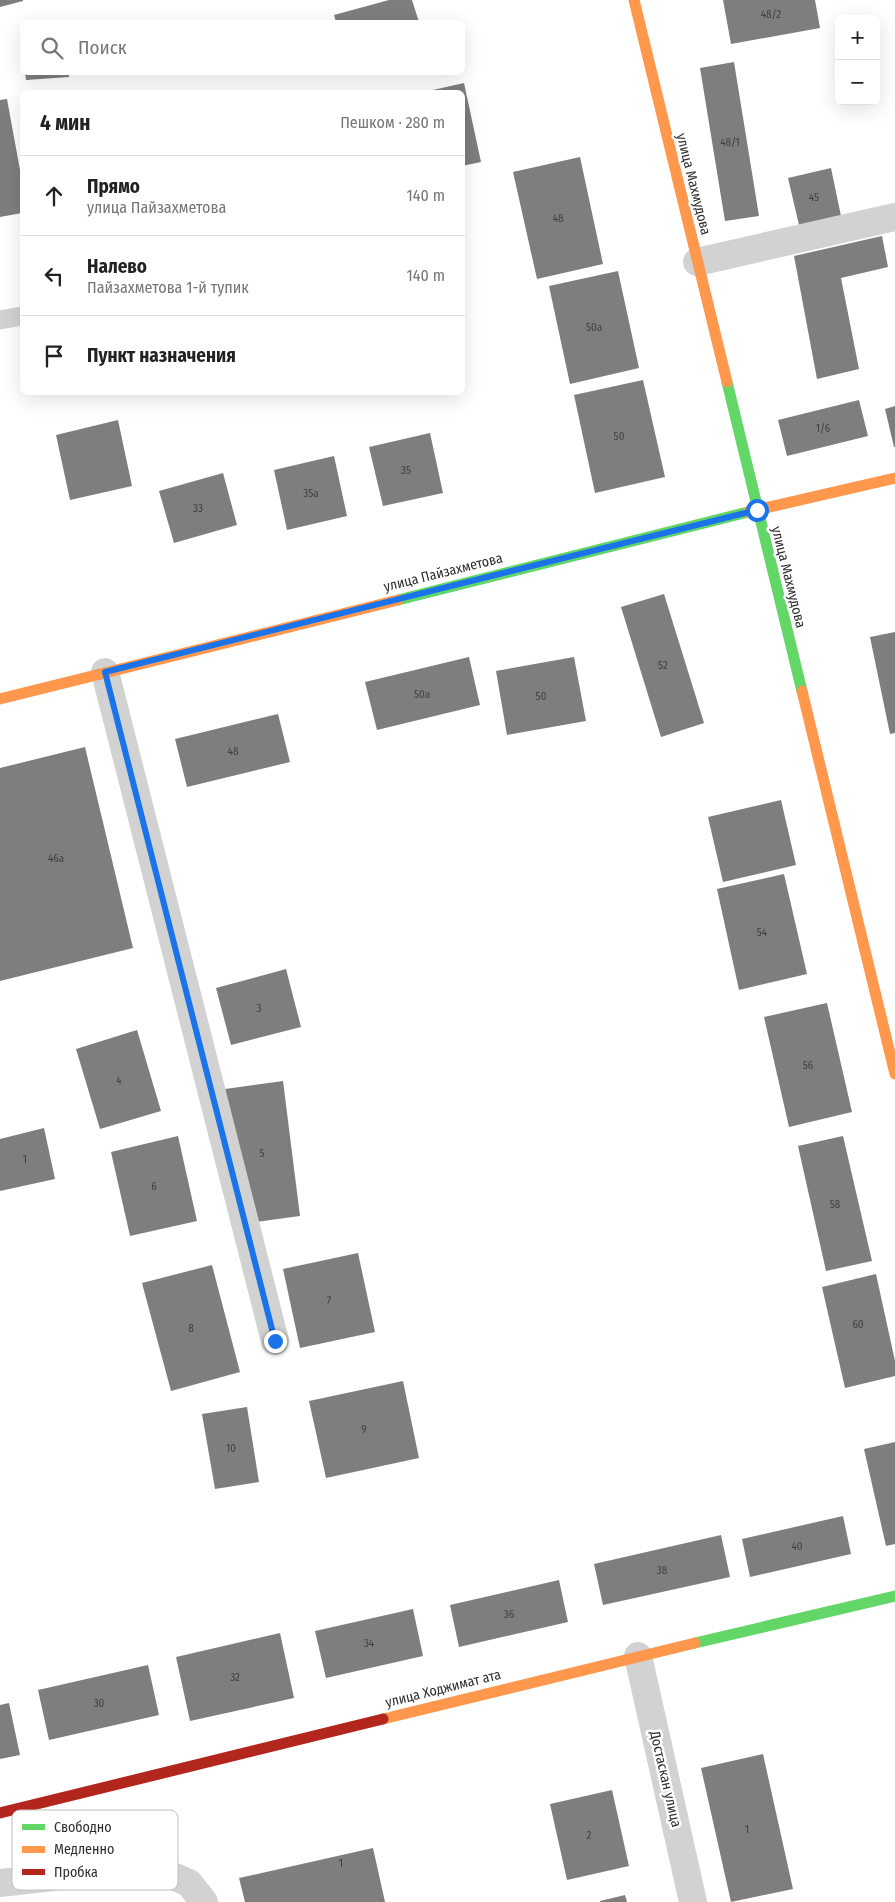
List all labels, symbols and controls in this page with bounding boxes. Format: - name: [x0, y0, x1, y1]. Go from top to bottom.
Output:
- house number: 48/2: [761, 8, 781, 21]
- map controls: [835, 15, 880, 105]
- button: +: [835, 15, 880, 60]
- search box: [20, 20, 465, 75]
- icon: search: [38, 34, 66, 62]
- text: Поиск: [78, 36, 127, 59]
- button: −: [835, 60, 880, 105]
- text: 4 мин: [40, 110, 90, 136]
- text: Пешком · 280 m: [340, 113, 445, 132]
- street label: улица Махмудова: [673, 132, 714, 237]
- house number: 48/1: [720, 136, 740, 149]
- text: Прямо: [87, 175, 140, 198]
- icon: ahead: [40, 182, 68, 210]
- text: 140 m: [407, 186, 445, 205]
- house number: 45: [809, 191, 819, 204]
- text: улица Пайзахметова: [87, 198, 226, 217]
- house number: 48: [553, 212, 564, 225]
- text: Налево: [87, 255, 147, 278]
- icon: left: [40, 262, 68, 290]
- text: 140 m: [407, 266, 445, 285]
- text: Пайзахметова 1-й тупик: [87, 278, 249, 297]
- house number: 50а: [586, 321, 602, 334]
- icon: arrive: [40, 342, 68, 370]
- text: Пункт назначения: [87, 344, 236, 367]
- house number: 1/6: [816, 422, 831, 435]
- house number: 50: [614, 430, 625, 443]
- house number: 35: [401, 464, 411, 477]
- house number: 35а: [303, 487, 319, 500]
- route start: [746, 499, 769, 522]
- house number: 33: [193, 502, 203, 515]
- street label: улица Махмудова: [768, 525, 809, 630]
- street label: улица Пайзахметова: [382, 549, 504, 595]
- house number: 52: [658, 659, 668, 672]
- house number: 50а: [414, 688, 430, 701]
- house number: 50: [536, 690, 547, 703]
- house number: 48: [228, 745, 239, 758]
- house number: 46а: [48, 852, 64, 865]
- house number: 54: [757, 926, 768, 939]
- house number: 3: [257, 1002, 262, 1015]
- house number: 56: [803, 1059, 814, 1072]
- house number: 4: [116, 1074, 122, 1087]
- house number: 5: [259, 1147, 265, 1160]
- house number: 1: [23, 1153, 27, 1166]
- house number: 6: [151, 1180, 157, 1193]
- house number: 58: [830, 1198, 841, 1211]
- house number: 7: [327, 1294, 332, 1307]
- house number: 60: [852, 1318, 864, 1331]
- house number: 8: [188, 1322, 194, 1335]
- route end: [264, 1330, 287, 1353]
- house number: 9: [361, 1423, 367, 1436]
- house number: 10: [226, 1442, 236, 1455]
- house number: 40: [791, 1540, 803, 1553]
- house number: 38: [657, 1564, 668, 1577]
- house number: 36: [504, 1608, 515, 1621]
- house number: 34: [364, 1637, 375, 1650]
- street label: улица Ходжимат ата: [384, 1666, 503, 1711]
- house number: 32: [230, 1671, 240, 1684]
- house number: 30: [94, 1697, 105, 1710]
- street label: Достаскан улица: [646, 1728, 685, 1829]
- legend: [12, 1810, 178, 1890]
- text: Свободно: [54, 1819, 112, 1836]
- house number: 1: [745, 1823, 749, 1836]
- house number: 2: [587, 1829, 592, 1842]
- text: Медленно: [54, 1841, 114, 1858]
- house number: 1: [339, 1857, 343, 1870]
- text: Пробка: [54, 1864, 98, 1881]

